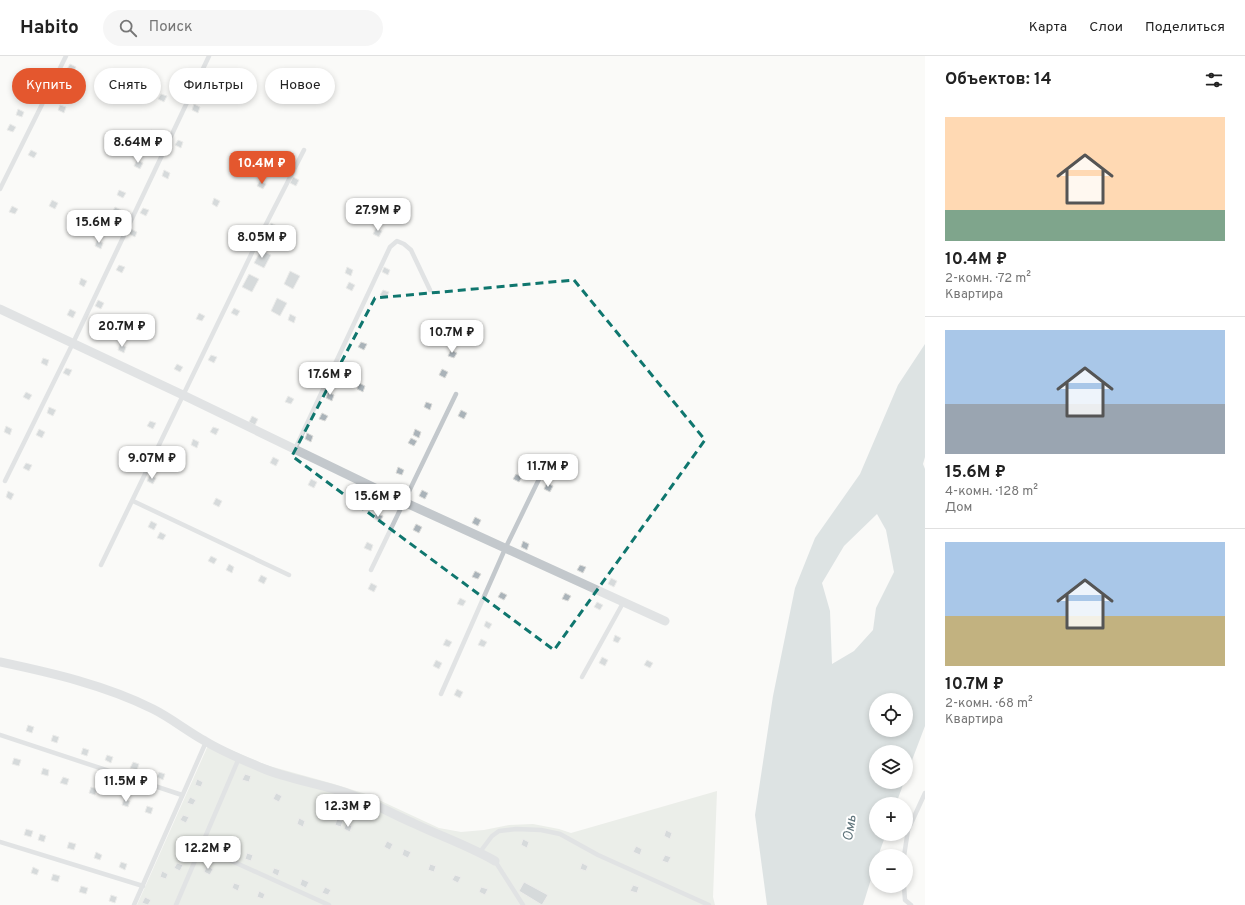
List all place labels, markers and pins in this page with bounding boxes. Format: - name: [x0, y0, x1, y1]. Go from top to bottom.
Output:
- pin: 8.64M ₽: [101, 130, 175, 164]
- pin: 10.4M ₽: [225, 151, 299, 185]
- pin: 27.9M ₽: [341, 198, 415, 232]
- pin: 15.6M ₽: [62, 210, 136, 244]
- pin: 8.05M ₽: [225, 225, 299, 259]
- pin: 20.7M ₽: [85, 314, 159, 348]
- pin: 10.7M ₽: [415, 320, 489, 354]
- pin: 17.6M ₽: [293, 362, 367, 396]
- pin: 9.07M ₽: [115, 446, 189, 480]
- pin: 11.7M ₽: [511, 454, 585, 488]
- pin: 15.6M ₽: [341, 484, 415, 518]
- pin: 11.5M ₽: [89, 769, 163, 803]
- pin: 12.3M ₽: [311, 794, 385, 828]
- pin: 12.2M ₽: [171, 836, 245, 870]

